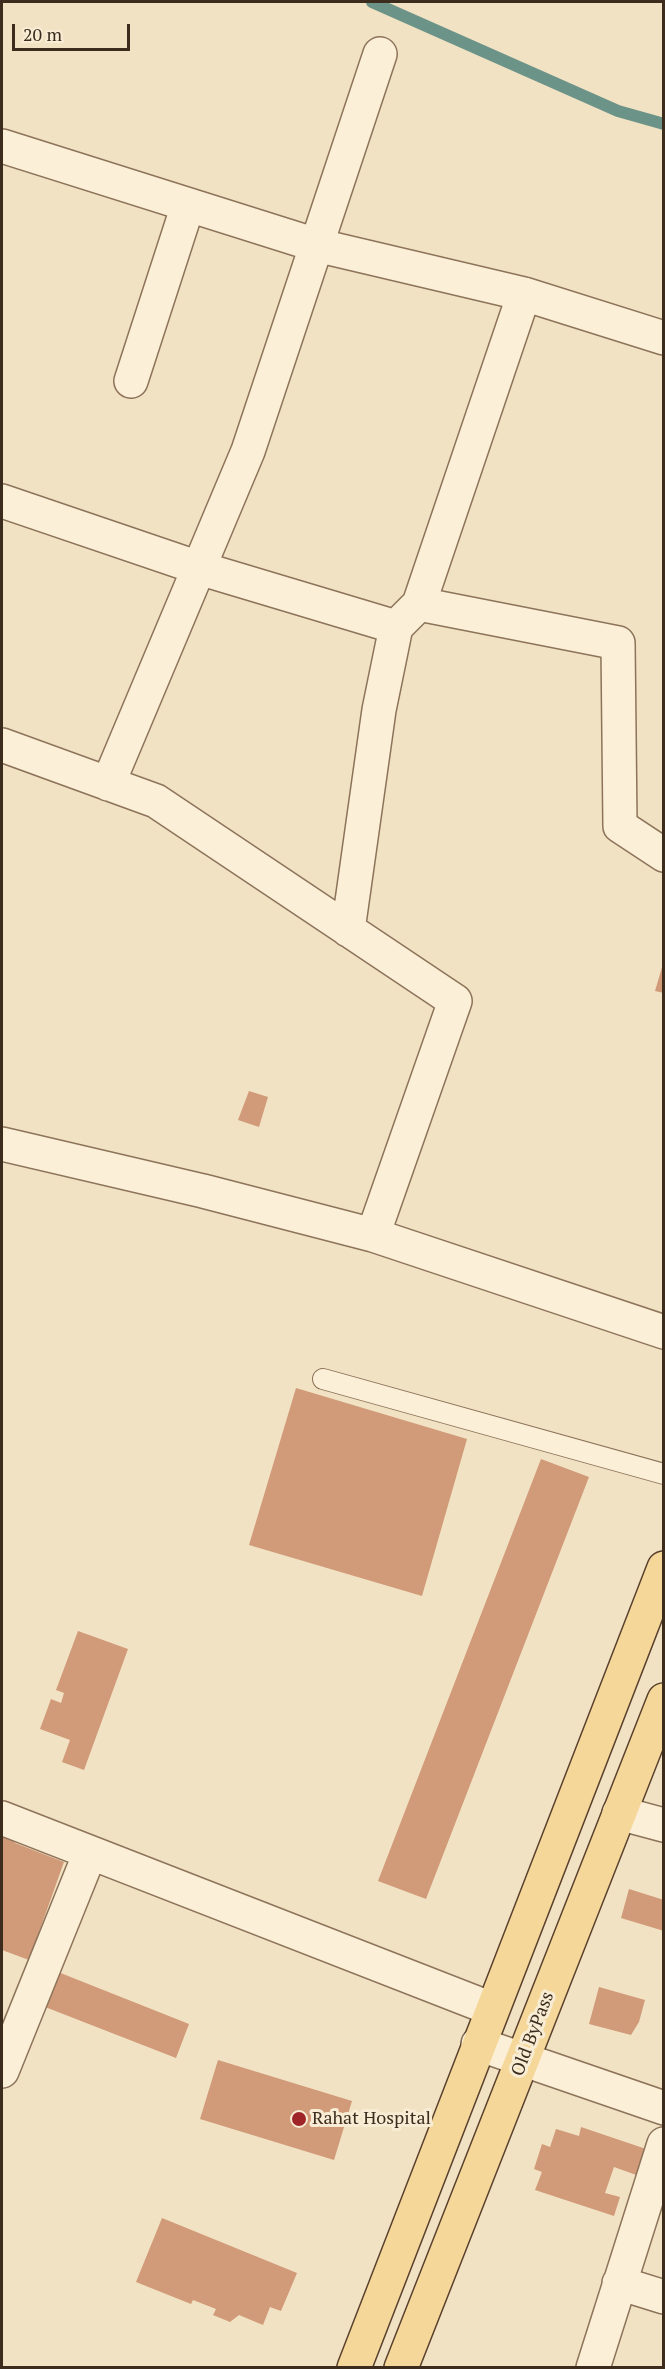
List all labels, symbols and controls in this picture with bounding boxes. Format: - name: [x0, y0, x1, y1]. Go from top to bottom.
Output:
- scale bar: [15, 12, 134, 50]
- text: 20 m: [23, 22, 62, 46]
- street label: Old ByPass: [507, 1989, 559, 2079]
- place label: Rahat Hospital: [312, 2108, 431, 2130]
- marker: Rahat Hospital: [290, 2110, 308, 2128]

